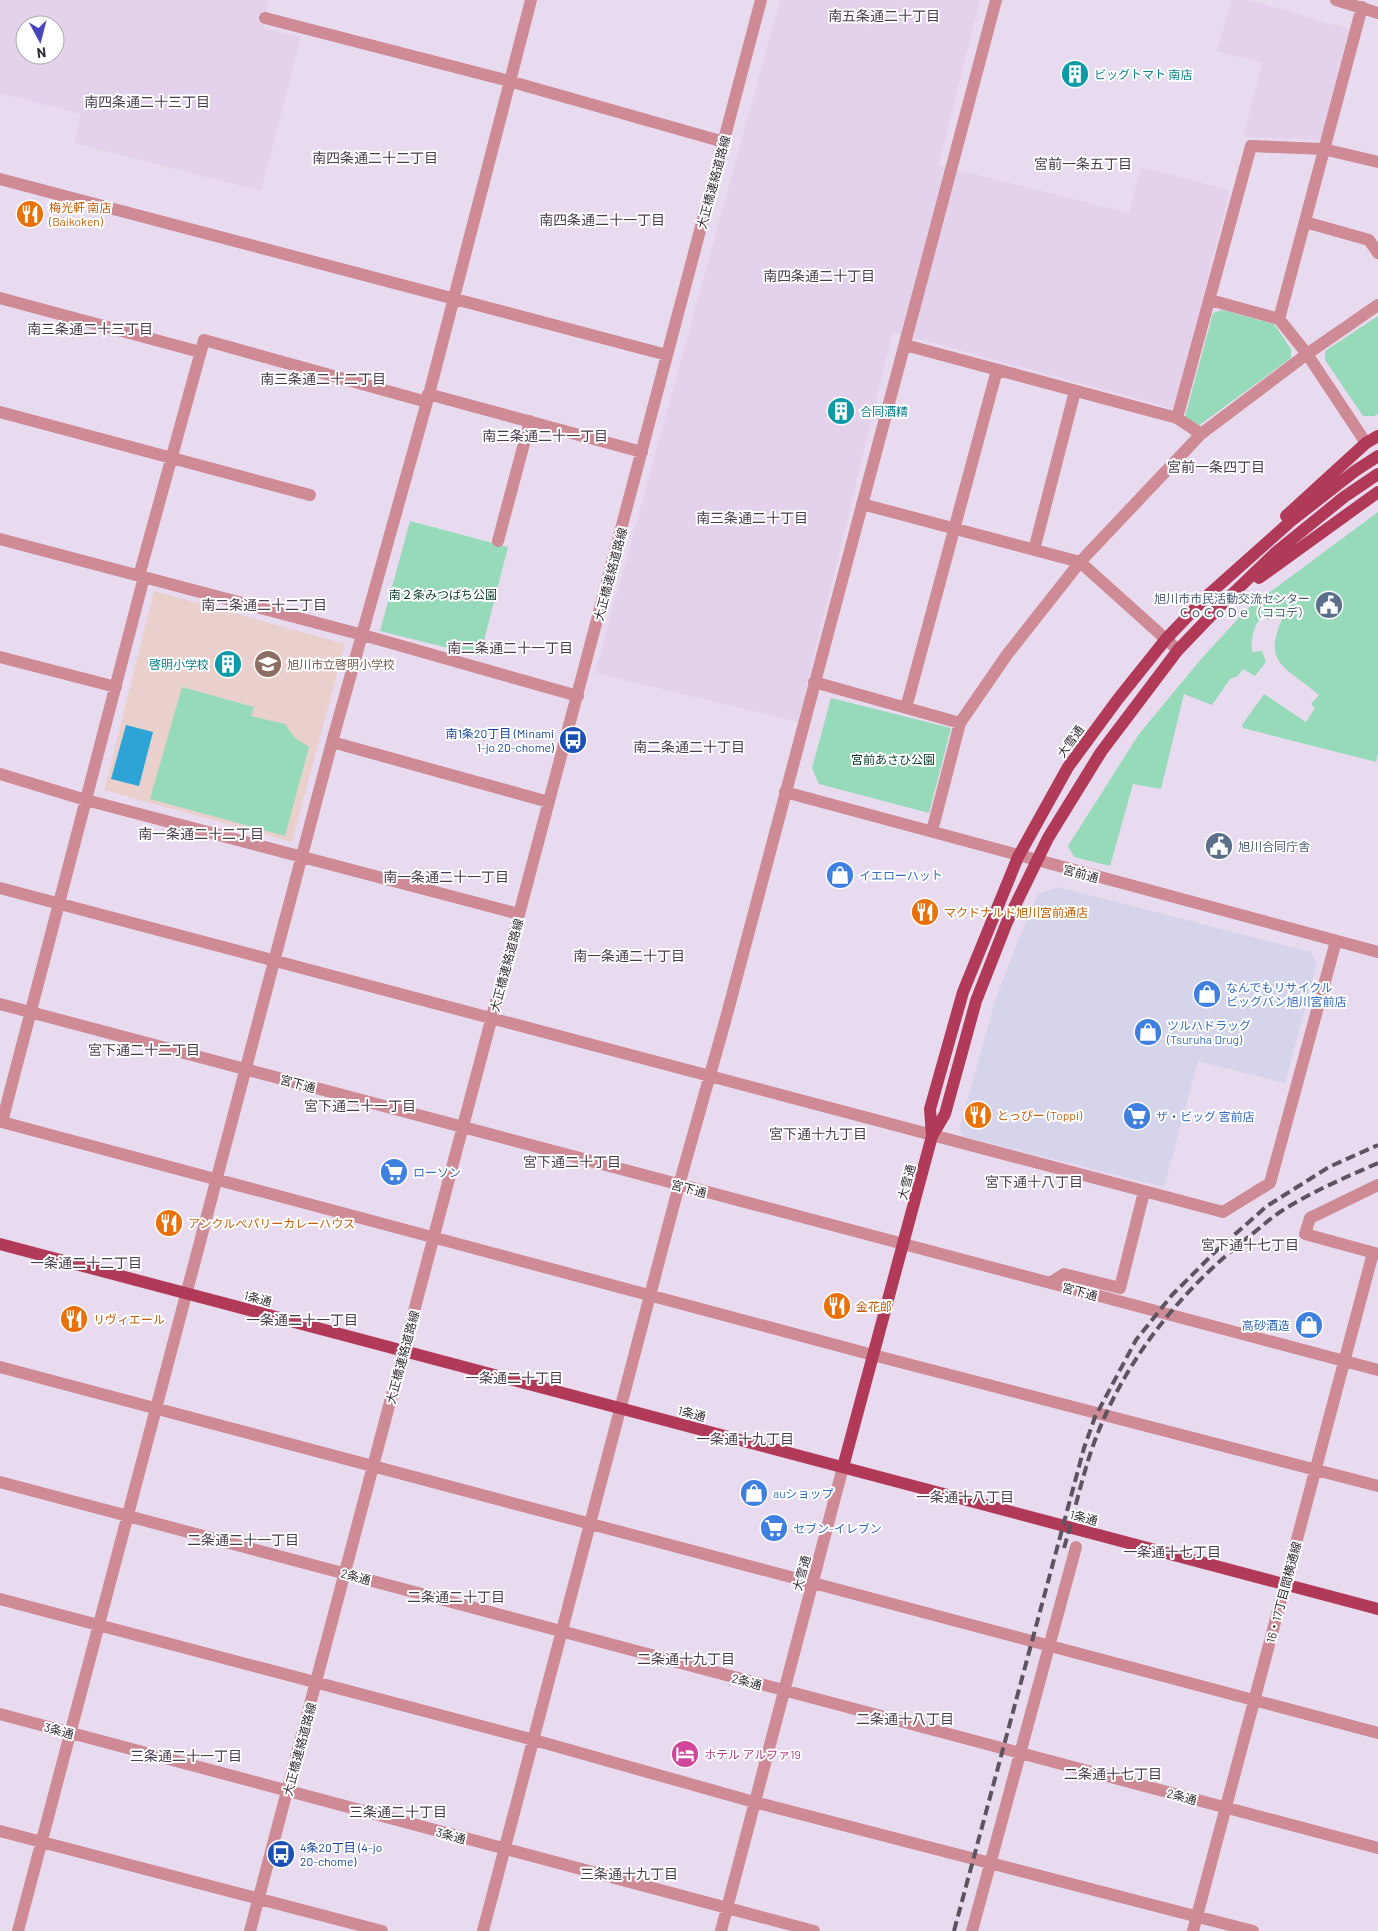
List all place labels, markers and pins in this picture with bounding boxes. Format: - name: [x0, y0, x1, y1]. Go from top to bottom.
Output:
- building icon: ビッグトマト 南店: [1060, 59, 1090, 89]
- place label: ビッグトマト 南店: [1094, 67, 1192, 81]
- restaurant icon: 梅光軒 南店 (Baikoken): [15, 199, 45, 229]
- place label: 梅光軒 南店 (Baikoken): [48, 200, 111, 228]
- building icon: 合同酒精: [826, 396, 856, 426]
- place label: 合同酒精: [860, 404, 908, 418]
- public building icon: 旭川市市民活動交流センター ＣｏＣｏＤｅ（ココデ）: [1314, 590, 1344, 620]
- place label: 旭川市市民活動交流センター ＣｏＣｏＤｅ（ココデ）: [1154, 591, 1310, 619]
- building icon: 啓明小学校: [213, 649, 243, 679]
- school or university icon: 旭川市立啓明小学校: [253, 649, 283, 679]
- place label: 啓明小学校: [149, 657, 209, 671]
- place label: 旭川市立啓明小学校: [287, 657, 395, 671]
- bus stop icon: 南1条20丁目 (Minami 1-jo 20-chome): [558, 725, 588, 755]
- place label: 南1条20丁目 (Minami 1-jo 20-chome): [446, 726, 555, 754]
- public building icon: 旭川合同庁舎: [1204, 831, 1234, 861]
- place label: 旭川合同庁舎: [1238, 839, 1310, 853]
- shop icon: イエローハット: [825, 860, 855, 890]
- place label: イエローハット: [859, 868, 943, 882]
- restaurant icon: マクドナルド旭川宮前通店: [910, 897, 940, 927]
- place label: マクドナルド旭川宮前通店: [944, 905, 1088, 919]
- shop icon: なんでもリサイクル ビッグバン旭川宮前店: [1192, 979, 1222, 1009]
- place label: なんでもリサイクル ビッグバン旭川宮前店: [1226, 980, 1347, 1008]
- shop icon: ツルハドラッグ (Tsuruha Drug): [1133, 1017, 1163, 1047]
- place label: ツルハドラッグ (Tsuruha Drug): [1166, 1018, 1251, 1046]
- restaurant icon: とっぴー (Toppi): [963, 1100, 993, 1130]
- supermarket icon: ザ・ビッグ 宮前店: [1122, 1101, 1152, 1131]
- place label: とっぴー (Toppi): [997, 1108, 1083, 1122]
- place label: ザ・ビッグ 宮前店: [1156, 1109, 1254, 1123]
- supermarket icon: ローソン: [379, 1157, 409, 1187]
- place label: ローソン: [413, 1165, 461, 1179]
- restaurant icon: アンクルぺパリーカレーハウス: [154, 1208, 184, 1238]
- place label: アンクルぺパリーカレーハウス: [188, 1216, 355, 1230]
- restaurant icon: 金花郎: [822, 1291, 852, 1321]
- place label: 金花郎: [856, 1299, 892, 1313]
- restaurant icon: リヴィエール: [59, 1304, 89, 1334]
- shop icon: 高砂酒造: [1294, 1310, 1324, 1340]
- place label: リヴィエール: [93, 1312, 165, 1326]
- place label: 高砂酒造: [1242, 1318, 1290, 1332]
- shop icon: auショップ: [739, 1478, 769, 1508]
- place label: auショップ: [773, 1486, 834, 1500]
- supermarket icon: セブン-イレブン: [759, 1513, 789, 1543]
- place label: セブン-イレブン: [793, 1521, 882, 1535]
- hotel icon: ホテル アルファ19: [670, 1739, 700, 1769]
- place label: ホテル アルファ19: [704, 1747, 801, 1761]
- bus stop icon: 4条20丁目 (4-jo 20-chome): [266, 1839, 296, 1869]
- place label: 4条20丁目 (4-jo 20-chome): [300, 1840, 382, 1868]

